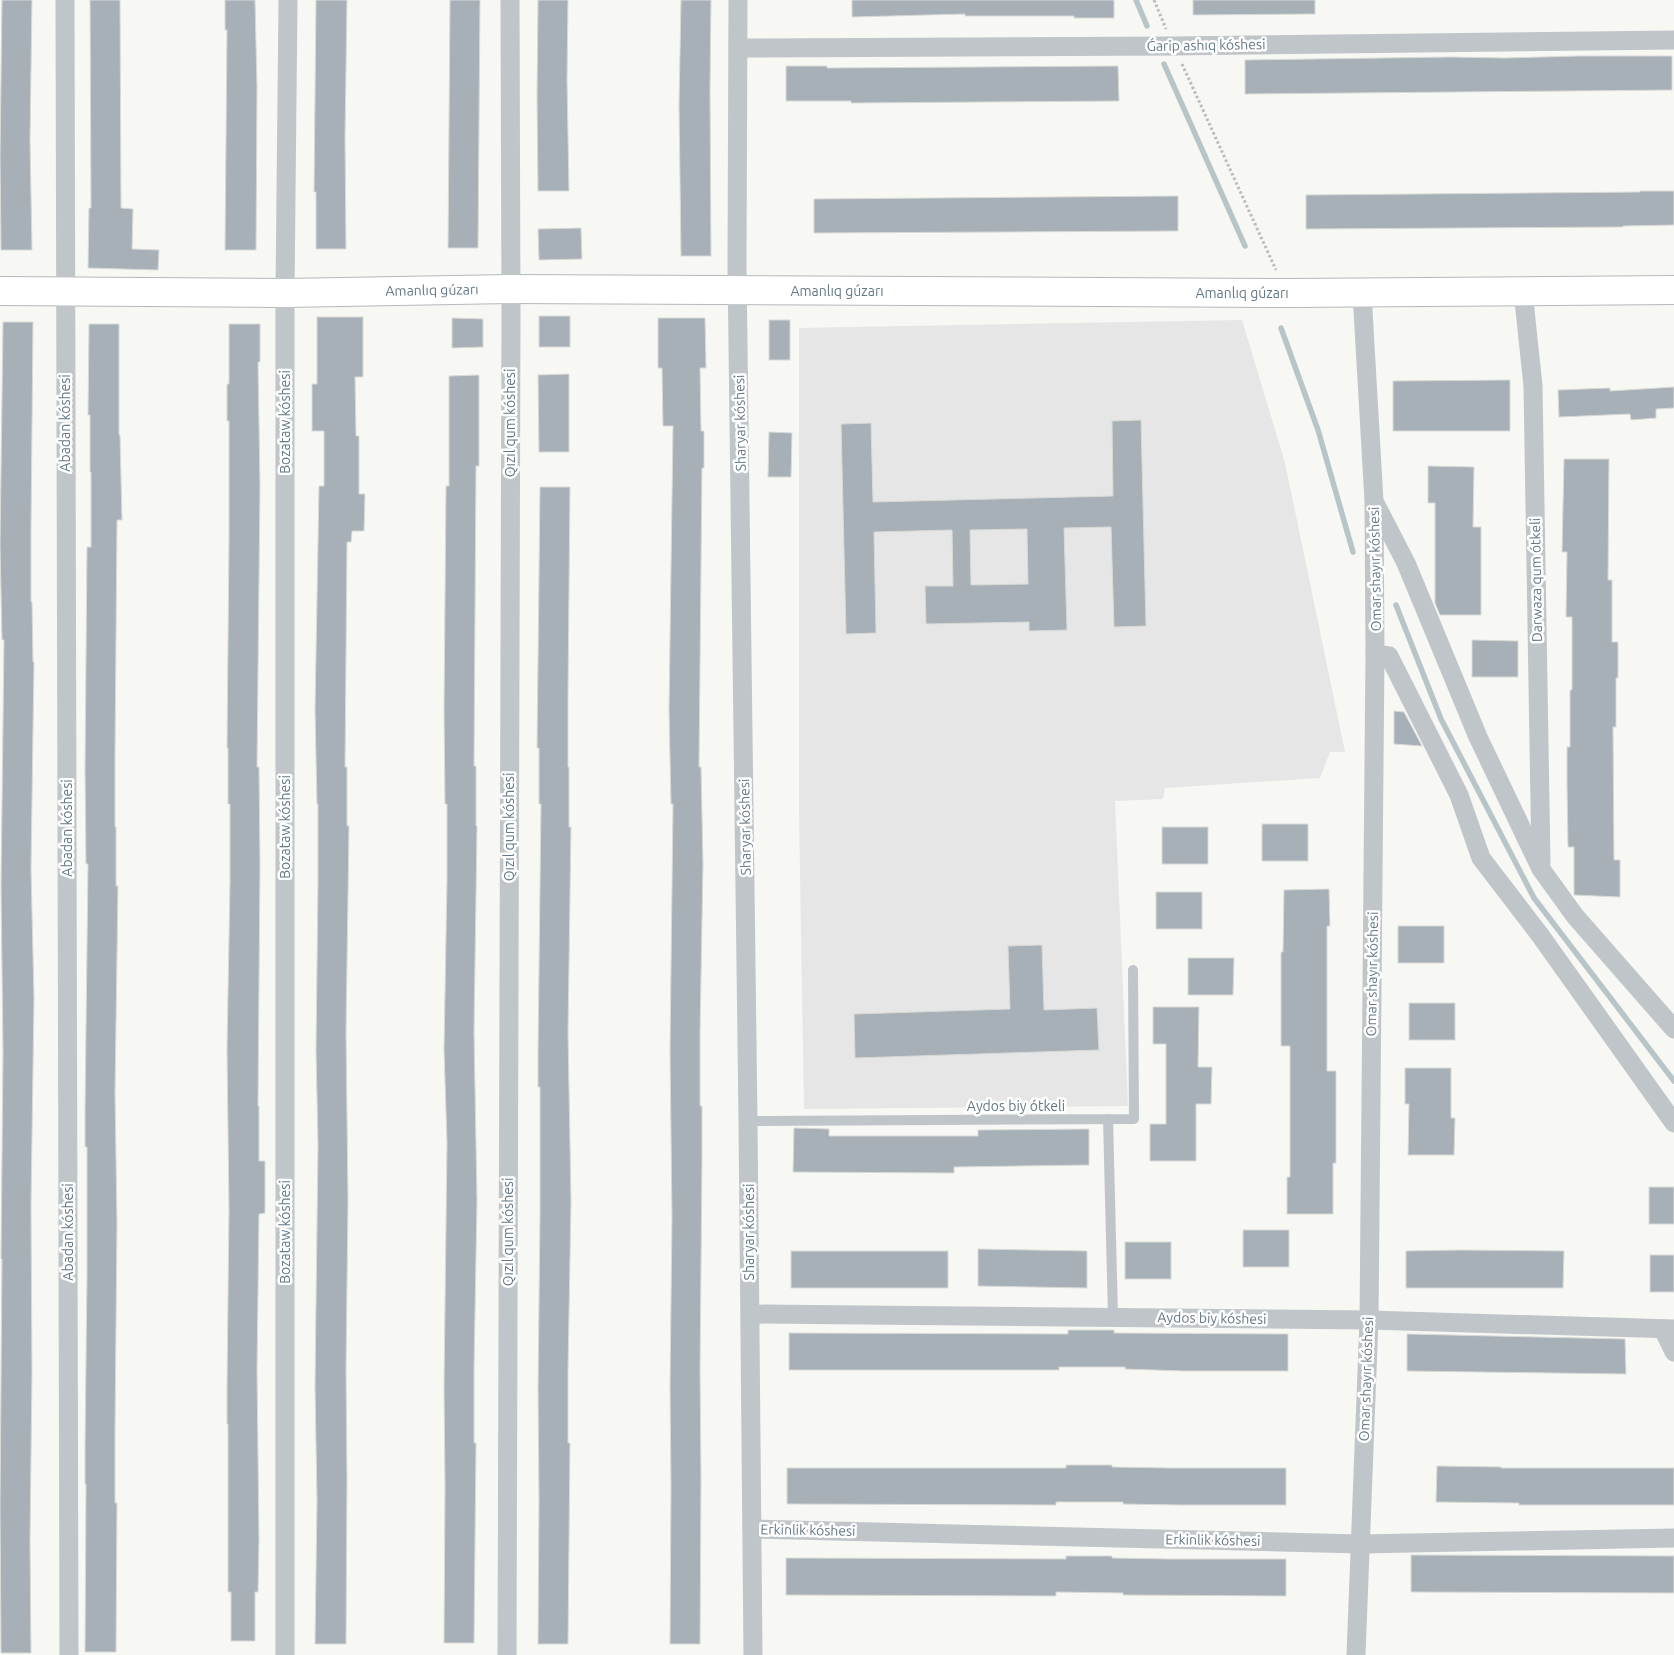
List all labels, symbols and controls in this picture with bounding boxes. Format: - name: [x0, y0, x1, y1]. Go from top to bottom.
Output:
- street label: Ǵarip ashıq kóshesi: [1146, 35, 1266, 54]
- street label: Amanlıq gúzarı: [385, 281, 479, 299]
- street label: Amanlıq gúzarı: [790, 283, 884, 299]
- street label: Amanlıq gúzarı: [1195, 285, 1289, 301]
- street label: Qızıl qum kóshesi: [502, 369, 518, 477]
- street label: Bozataw kóshesi: [277, 370, 293, 474]
- street label: Abadan kóshesi: [57, 374, 73, 472]
- street label: Sharyar kóshesi: [731, 374, 749, 472]
- street label: Omar shayır kóshesi: [1366, 506, 1384, 632]
- street label: Darwaza qum ótkeli: [1527, 518, 1545, 642]
- street label: Qızıl qum kóshesi: [501, 773, 517, 881]
- street label: Bozataw kóshesi: [277, 775, 293, 879]
- street label: Sharyar kóshesi: [736, 778, 754, 876]
- street label: Abadan kóshesi: [59, 779, 75, 877]
- street label: Omar shayır kóshesi: [1363, 911, 1381, 1037]
- street label: Aydos biy ótkeli: [967, 1098, 1065, 1114]
- street label: Qızıl qum kóshesi: [500, 1178, 516, 1286]
- street label: Bozataw kóshesi: [277, 1180, 293, 1284]
- street label: Abadan kóshesi: [60, 1183, 76, 1281]
- street label: Sharyar kóshesi: [741, 1184, 757, 1280]
- street label: Aydos biy kóshesi: [1157, 1309, 1267, 1327]
- street label: Omar shayır kóshesi: [1356, 1316, 1376, 1442]
- street label: Erkinlik kóshesi: [760, 1521, 856, 1539]
- street label: Erkinlik kóshesi: [1165, 1531, 1261, 1549]

